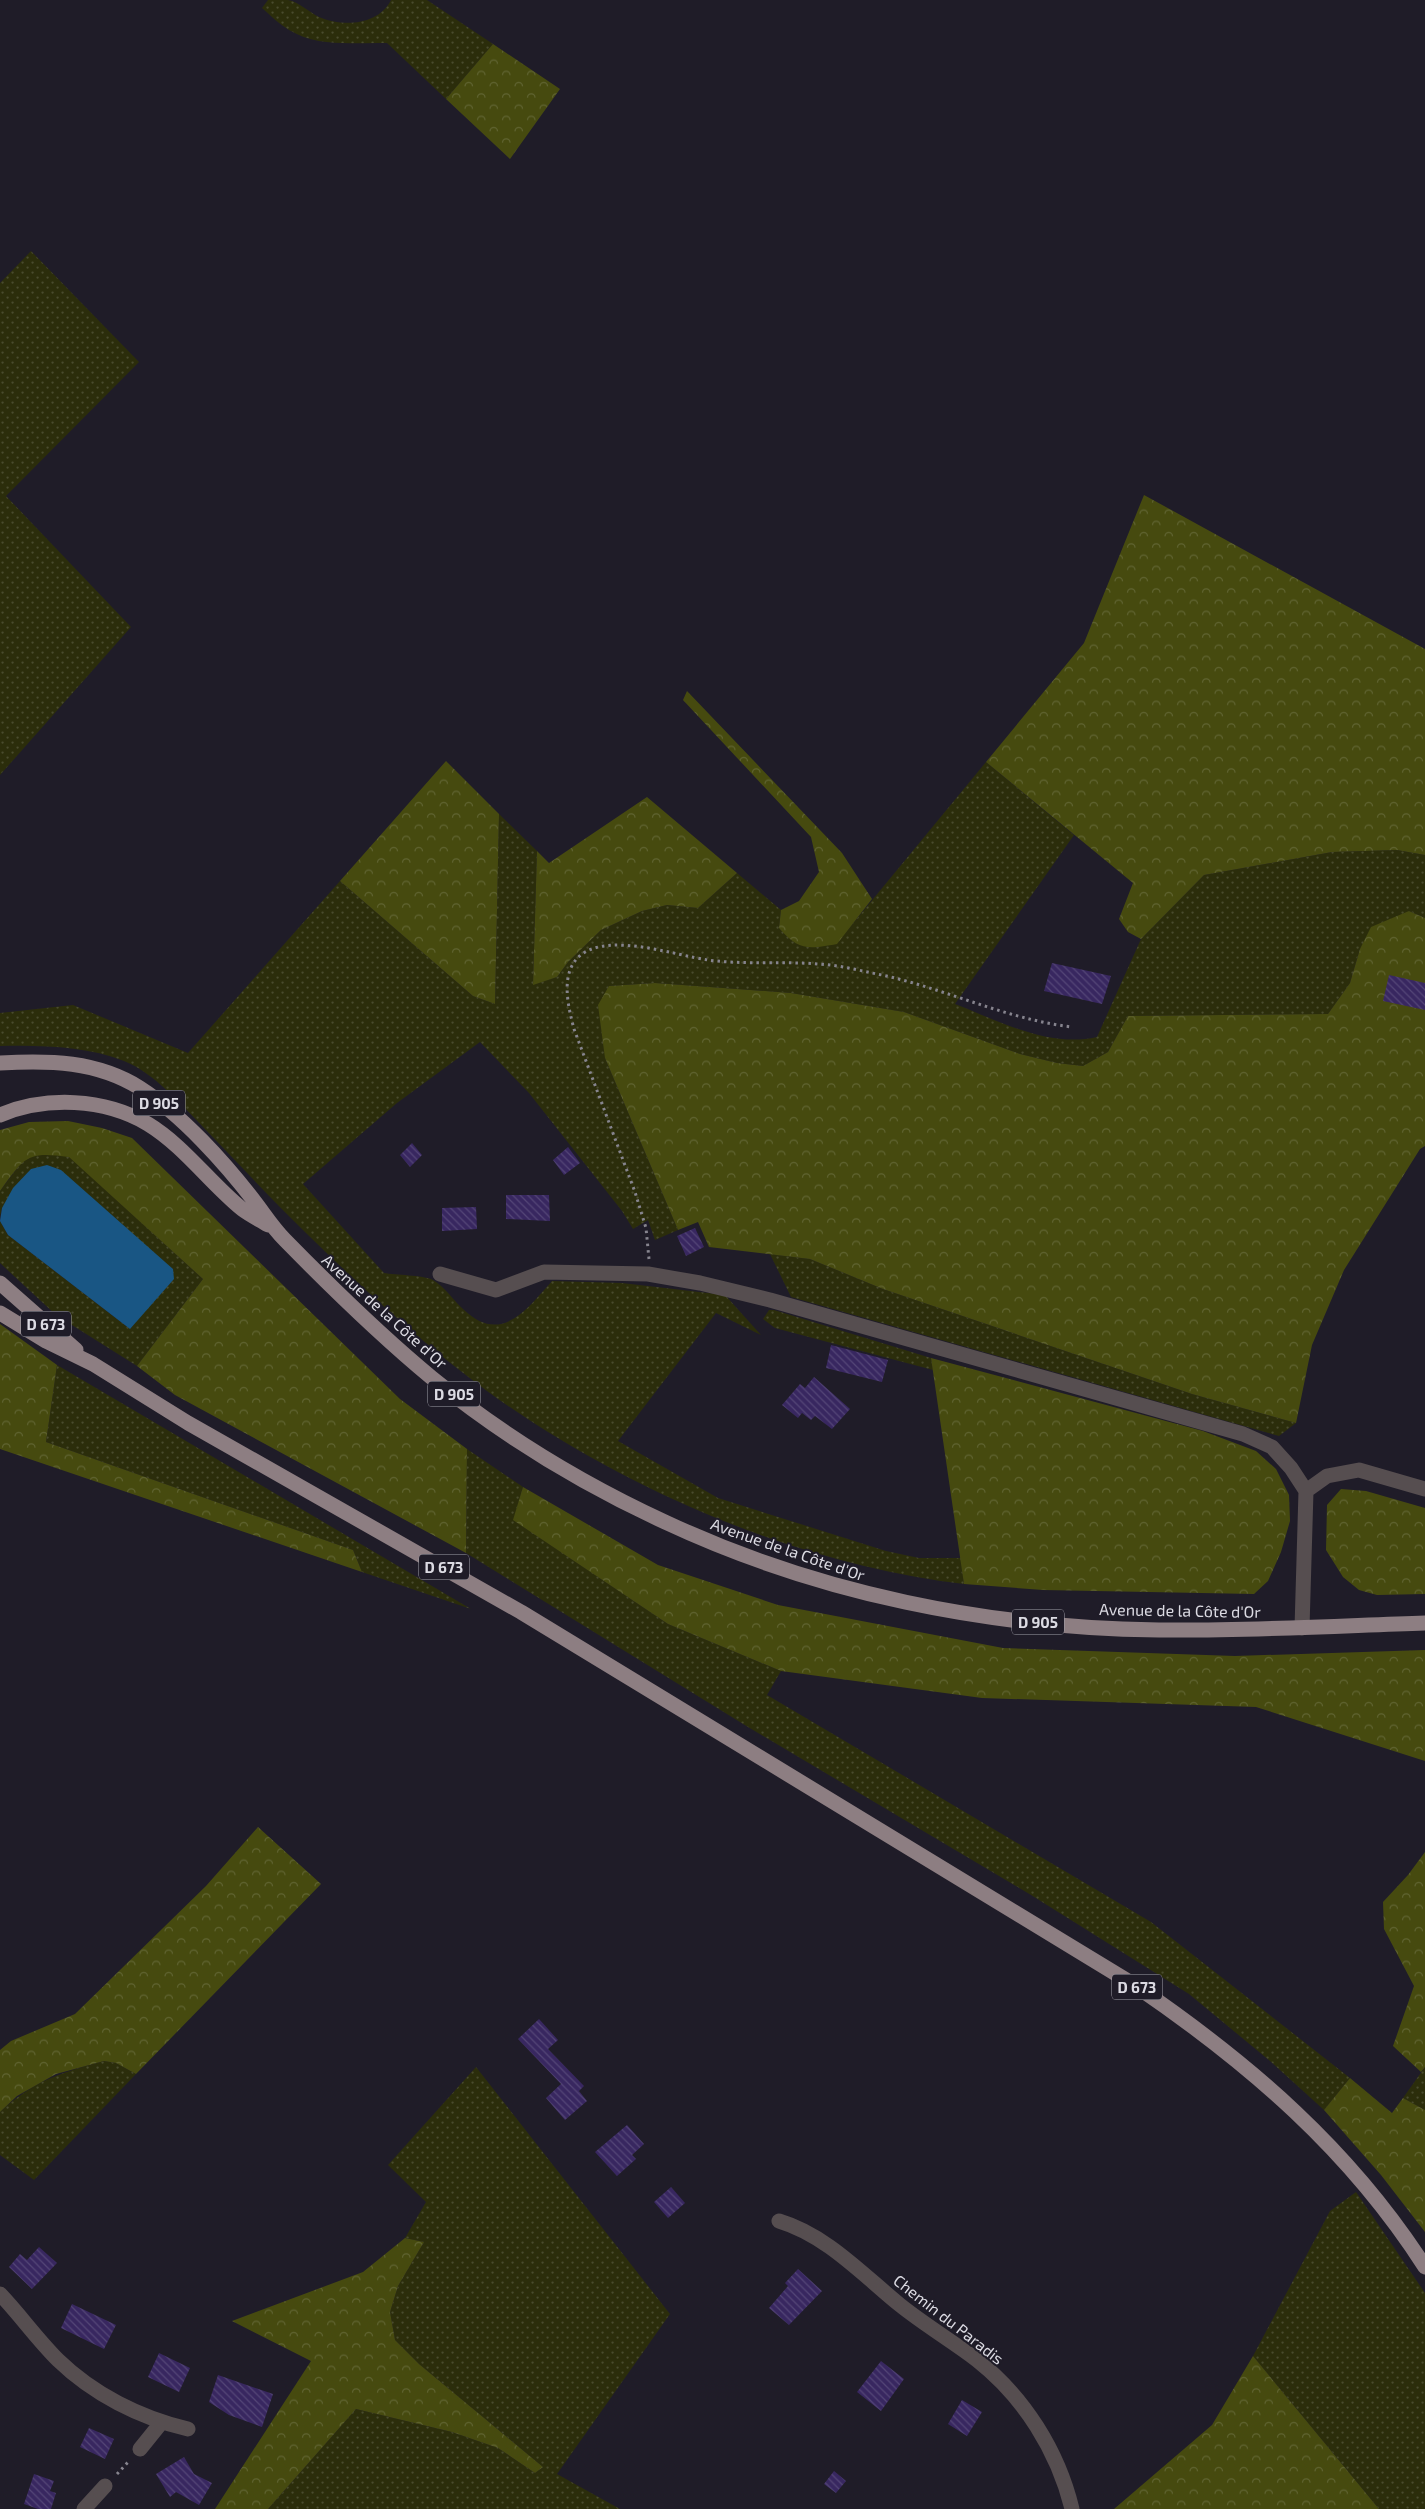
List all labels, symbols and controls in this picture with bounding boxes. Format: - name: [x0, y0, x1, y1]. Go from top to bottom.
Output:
- road number: D 905: [133, 1090, 185, 1116]
- street label: Avenue de la Côte d'Or: [319, 1250, 452, 1373]
- road number: D 673: [21, 1312, 71, 1336]
- road number: D 905: [428, 1382, 480, 1406]
- street label: Avenue de la Côte d'Or: [708, 1514, 868, 1584]
- road number: D 673: [419, 1554, 469, 1580]
- street label: Avenue de la Côte d'Or: [1099, 1599, 1262, 1621]
- road number: D 905: [1012, 1610, 1064, 1634]
- road number: D 673: [1112, 1974, 1162, 2000]
- street label: Chemin du Paradis: [890, 2270, 1008, 2368]

